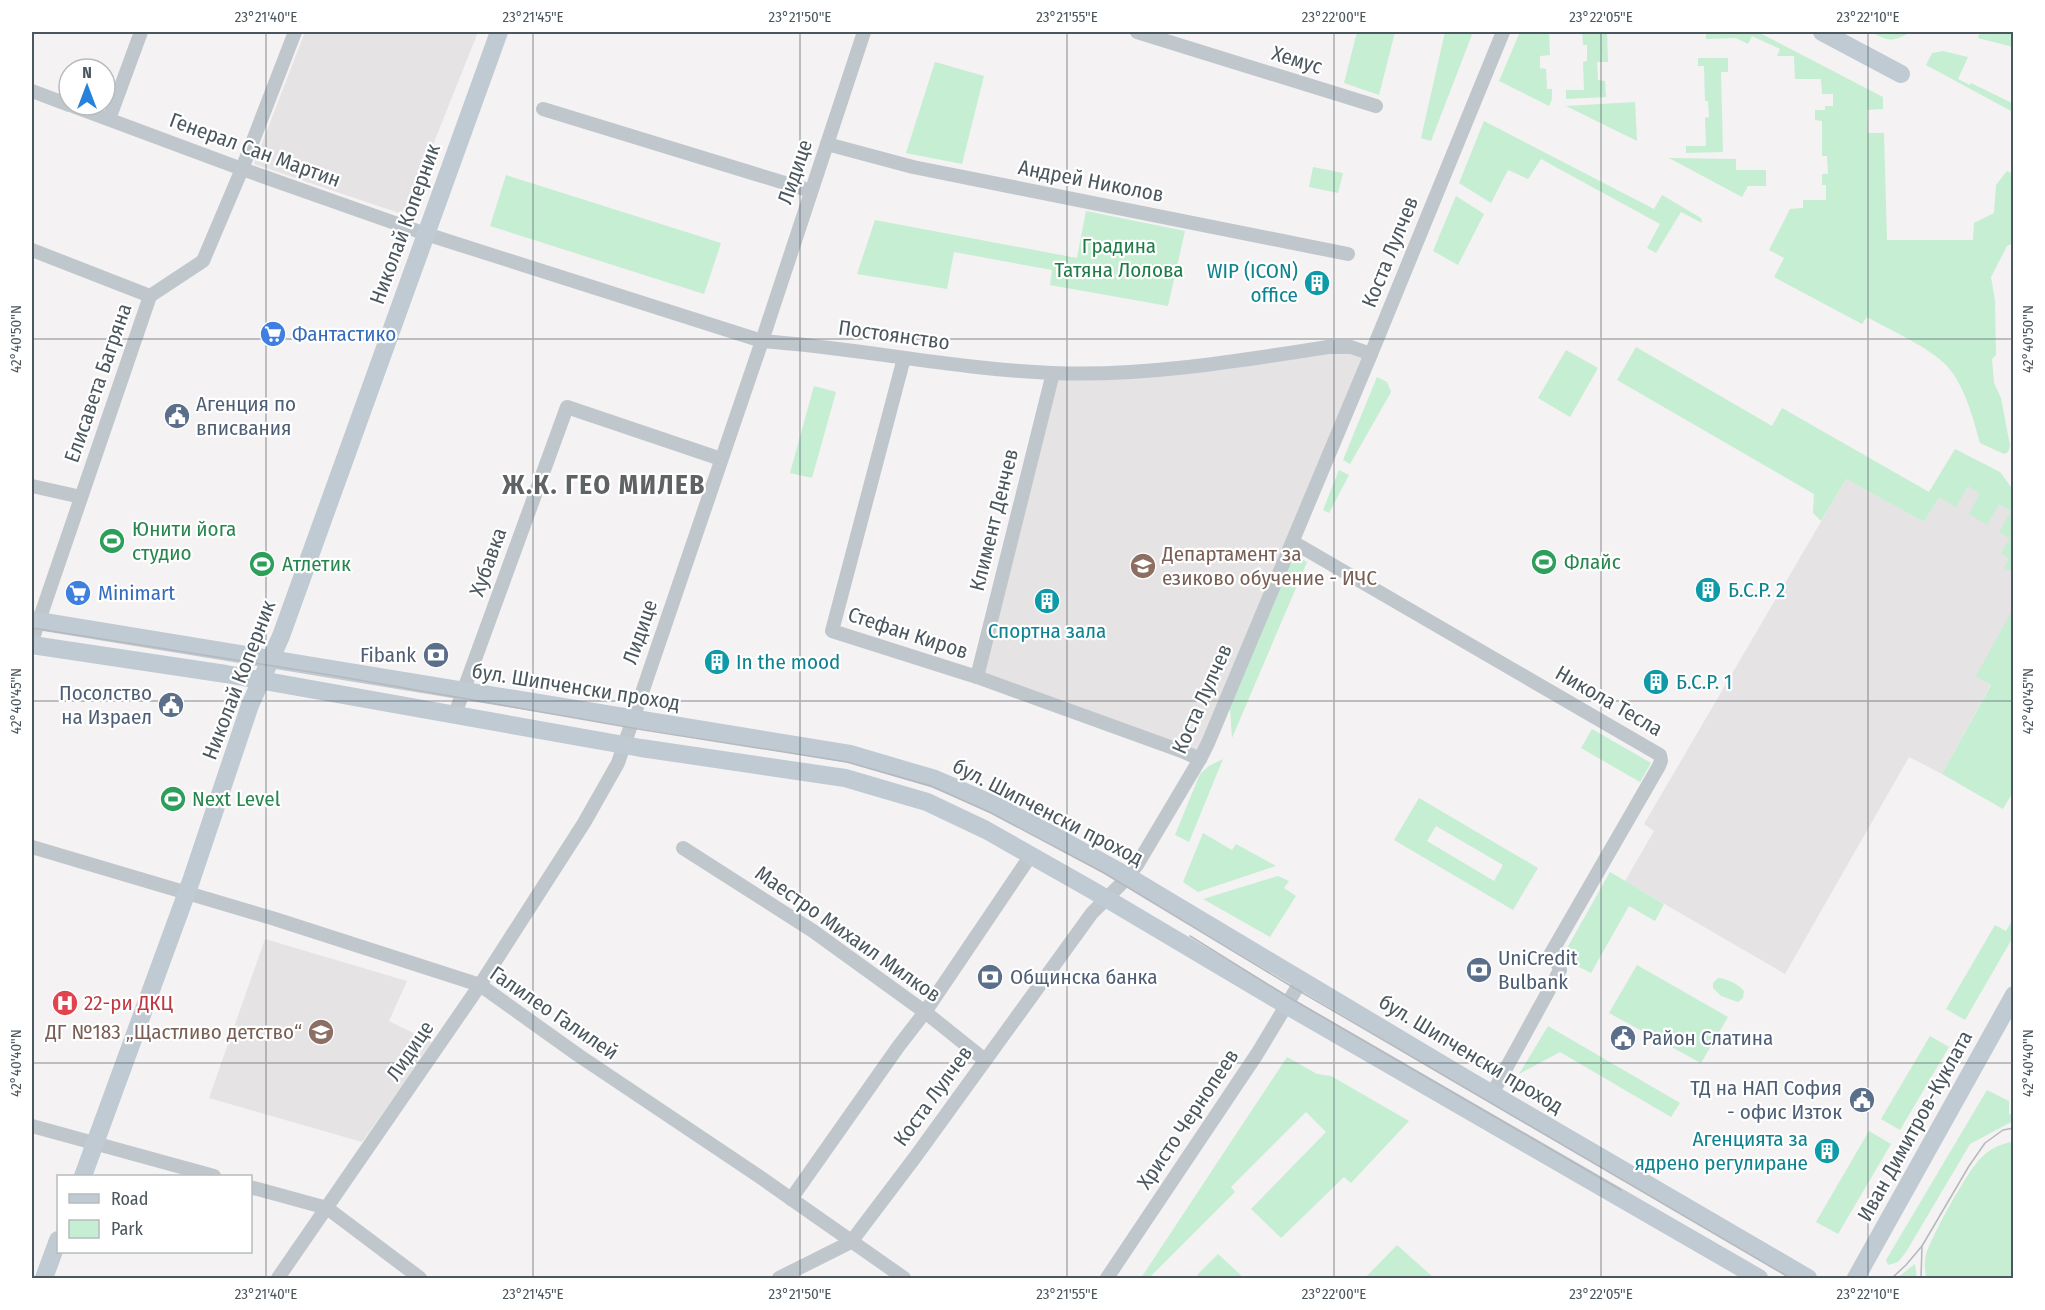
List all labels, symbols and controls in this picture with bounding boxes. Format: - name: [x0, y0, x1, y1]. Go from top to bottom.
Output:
- text: 23°21'40"E: [235, 8, 297, 26]
- text: 23°21'45"E: [502, 8, 564, 26]
- text: 23°21'50"E: [769, 8, 831, 26]
- text: 23°21'55"E: [1036, 8, 1098, 26]
- text: 23°22'00"E: [1302, 8, 1366, 26]
- text: 23°22'05"E: [1569, 8, 1633, 26]
- text: 23°22'10"E: [1837, 8, 1899, 26]
- street label: Хемус: [1269, 40, 1325, 80]
- north arrow: [57, 57, 117, 117]
- text: N: [82, 63, 92, 82]
- street label: Генерал Сан Мартин: [166, 107, 344, 193]
- street label: Лидице: [772, 136, 818, 208]
- street label: Николай Коперник: [364, 140, 446, 308]
- street label: Андрей Николов: [1016, 154, 1166, 208]
- street label: Коста Лулчев: [1356, 193, 1424, 311]
- park label: Градина Татяна Лолова: [1054, 233, 1184, 283]
- place label: WIP (ICON) office: [1207, 258, 1298, 308]
- building icon: WIP (ICON) office: [1302, 268, 1332, 298]
- street label: Елисавета Багряна: [59, 300, 137, 466]
- text: 42°40'50"N: [7, 305, 25, 373]
- text: 42°40'50"N: [2019, 305, 2037, 373]
- street label: Постоянство: [837, 314, 951, 356]
- supermarket icon: Фантастико: [258, 319, 288, 349]
- place label: Фантастико: [292, 321, 396, 347]
- place label: Агенция по вписвания: [196, 391, 296, 441]
- public building icon: Агенция по вписвания: [162, 401, 192, 431]
- street label: Климент Денчев: [964, 446, 1024, 594]
- district label: Ж.К. ГЕО МИЛЕВ: [501, 469, 706, 501]
- place label: Юнити йога студио: [132, 516, 236, 566]
- street label: Хубавка: [464, 524, 512, 600]
- sports icon: Юнити йога студио: [97, 526, 127, 556]
- place label: Департамент за езиково обучение - ИЧС: [1161, 541, 1377, 591]
- sports icon: Флайс: [1529, 547, 1559, 577]
- sports icon: Атлетик: [247, 549, 277, 579]
- place label: Флайс: [1564, 549, 1621, 575]
- place label: Атлетик: [282, 551, 351, 577]
- school or university icon: Департамент за езиково обучение - ИЧС: [1128, 551, 1158, 581]
- building icon: Б.С.Р. 2: [1693, 575, 1723, 605]
- place label: Б.С.Р. 2: [1728, 577, 1785, 603]
- supermarket icon: Minimart: [63, 578, 93, 608]
- place label: Minimart: [98, 580, 175, 606]
- building icon: Спортна зала: [1032, 586, 1062, 616]
- street label: Николай Коперник: [197, 596, 281, 763]
- street label: Лидице: [617, 596, 663, 668]
- street label: Стефан Киров: [845, 601, 971, 665]
- place label: Спортна зала: [988, 618, 1106, 644]
- bank icon: Fibank: [421, 640, 451, 670]
- street label: Коста Лулчев: [1166, 640, 1238, 758]
- place label: Fibank: [360, 642, 416, 668]
- building icon: In the mood: [702, 647, 732, 677]
- place label: In the mood: [736, 649, 840, 675]
- street label: бул. Шипченски проход: [470, 658, 682, 716]
- street label: Никола Тесла: [1551, 660, 1667, 742]
- building icon: Б.С.Р. 1: [1641, 667, 1671, 697]
- text: 42°40'45"N: [7, 668, 25, 734]
- text: 42°40'45"N: [2019, 668, 2037, 734]
- place label: Б.С.Р. 1: [1676, 669, 1732, 695]
- place label: Посолство на Израел: [59, 680, 152, 730]
- public building icon: Посолство на Израел: [156, 690, 186, 720]
- street label: бул. Шипченски проход: [948, 753, 1148, 871]
- sports icon: Next Level: [158, 784, 188, 814]
- place label: Next Level: [192, 786, 281, 812]
- street label: Маестро Михаил Милков: [750, 860, 946, 1008]
- place label: UniCredit Bulbank: [1498, 945, 1578, 995]
- bank icon: UniCredit Bulbank: [1464, 955, 1494, 985]
- street label: Галилео Галилей: [485, 960, 623, 1066]
- bank icon: Общинска банка: [975, 962, 1005, 992]
- place label: Общинска банка: [1010, 964, 1157, 990]
- hospital icon: 22-ри ДКЦ: [50, 988, 80, 1018]
- street label: бул. Шипченски проход: [1374, 989, 1568, 1119]
- place label: 22-ри ДКЦ: [84, 990, 174, 1016]
- street label: Лидице: [381, 1016, 439, 1086]
- school or university icon: ДГ №183 „Щастливо детство“: [306, 1017, 336, 1047]
- place label: ДГ №183 „Щастливо детство“: [44, 1019, 302, 1045]
- public building icon: Район Слатина: [1608, 1023, 1638, 1053]
- place label: Район Слатина: [1642, 1025, 1773, 1051]
- street label: Иван Димитров-Куклата: [1852, 1026, 1978, 1226]
- text: 42°40'40"N: [7, 1029, 25, 1097]
- text: 42°40'40"N: [2019, 1029, 2037, 1097]
- street label: Коста Лулчев: [888, 1041, 978, 1151]
- street label: Христо Чернопеев: [1132, 1044, 1244, 1194]
- place label: ТД на НАП София - офис Изток: [1690, 1075, 1842, 1125]
- public building icon: ТД на НАП София - офис Изток: [1847, 1085, 1877, 1115]
- place label: Агенцията за ядрено регулиране: [1635, 1126, 1808, 1176]
- building icon: Агенцията за ядрено регулиране: [1812, 1136, 1842, 1166]
- legend: [57, 1175, 252, 1253]
- text: Road: [111, 1188, 148, 1210]
- text: Park: [111, 1218, 144, 1240]
- text: 23°21'40"E: [235, 1285, 297, 1303]
- text: 23°21'45"E: [502, 1285, 564, 1303]
- text: 23°21'50"E: [769, 1285, 831, 1303]
- text: 23°21'55"E: [1036, 1285, 1098, 1303]
- text: 23°22'00"E: [1302, 1285, 1366, 1303]
- text: 23°22'05"E: [1569, 1285, 1633, 1303]
- text: 23°22'10"E: [1837, 1285, 1899, 1303]

